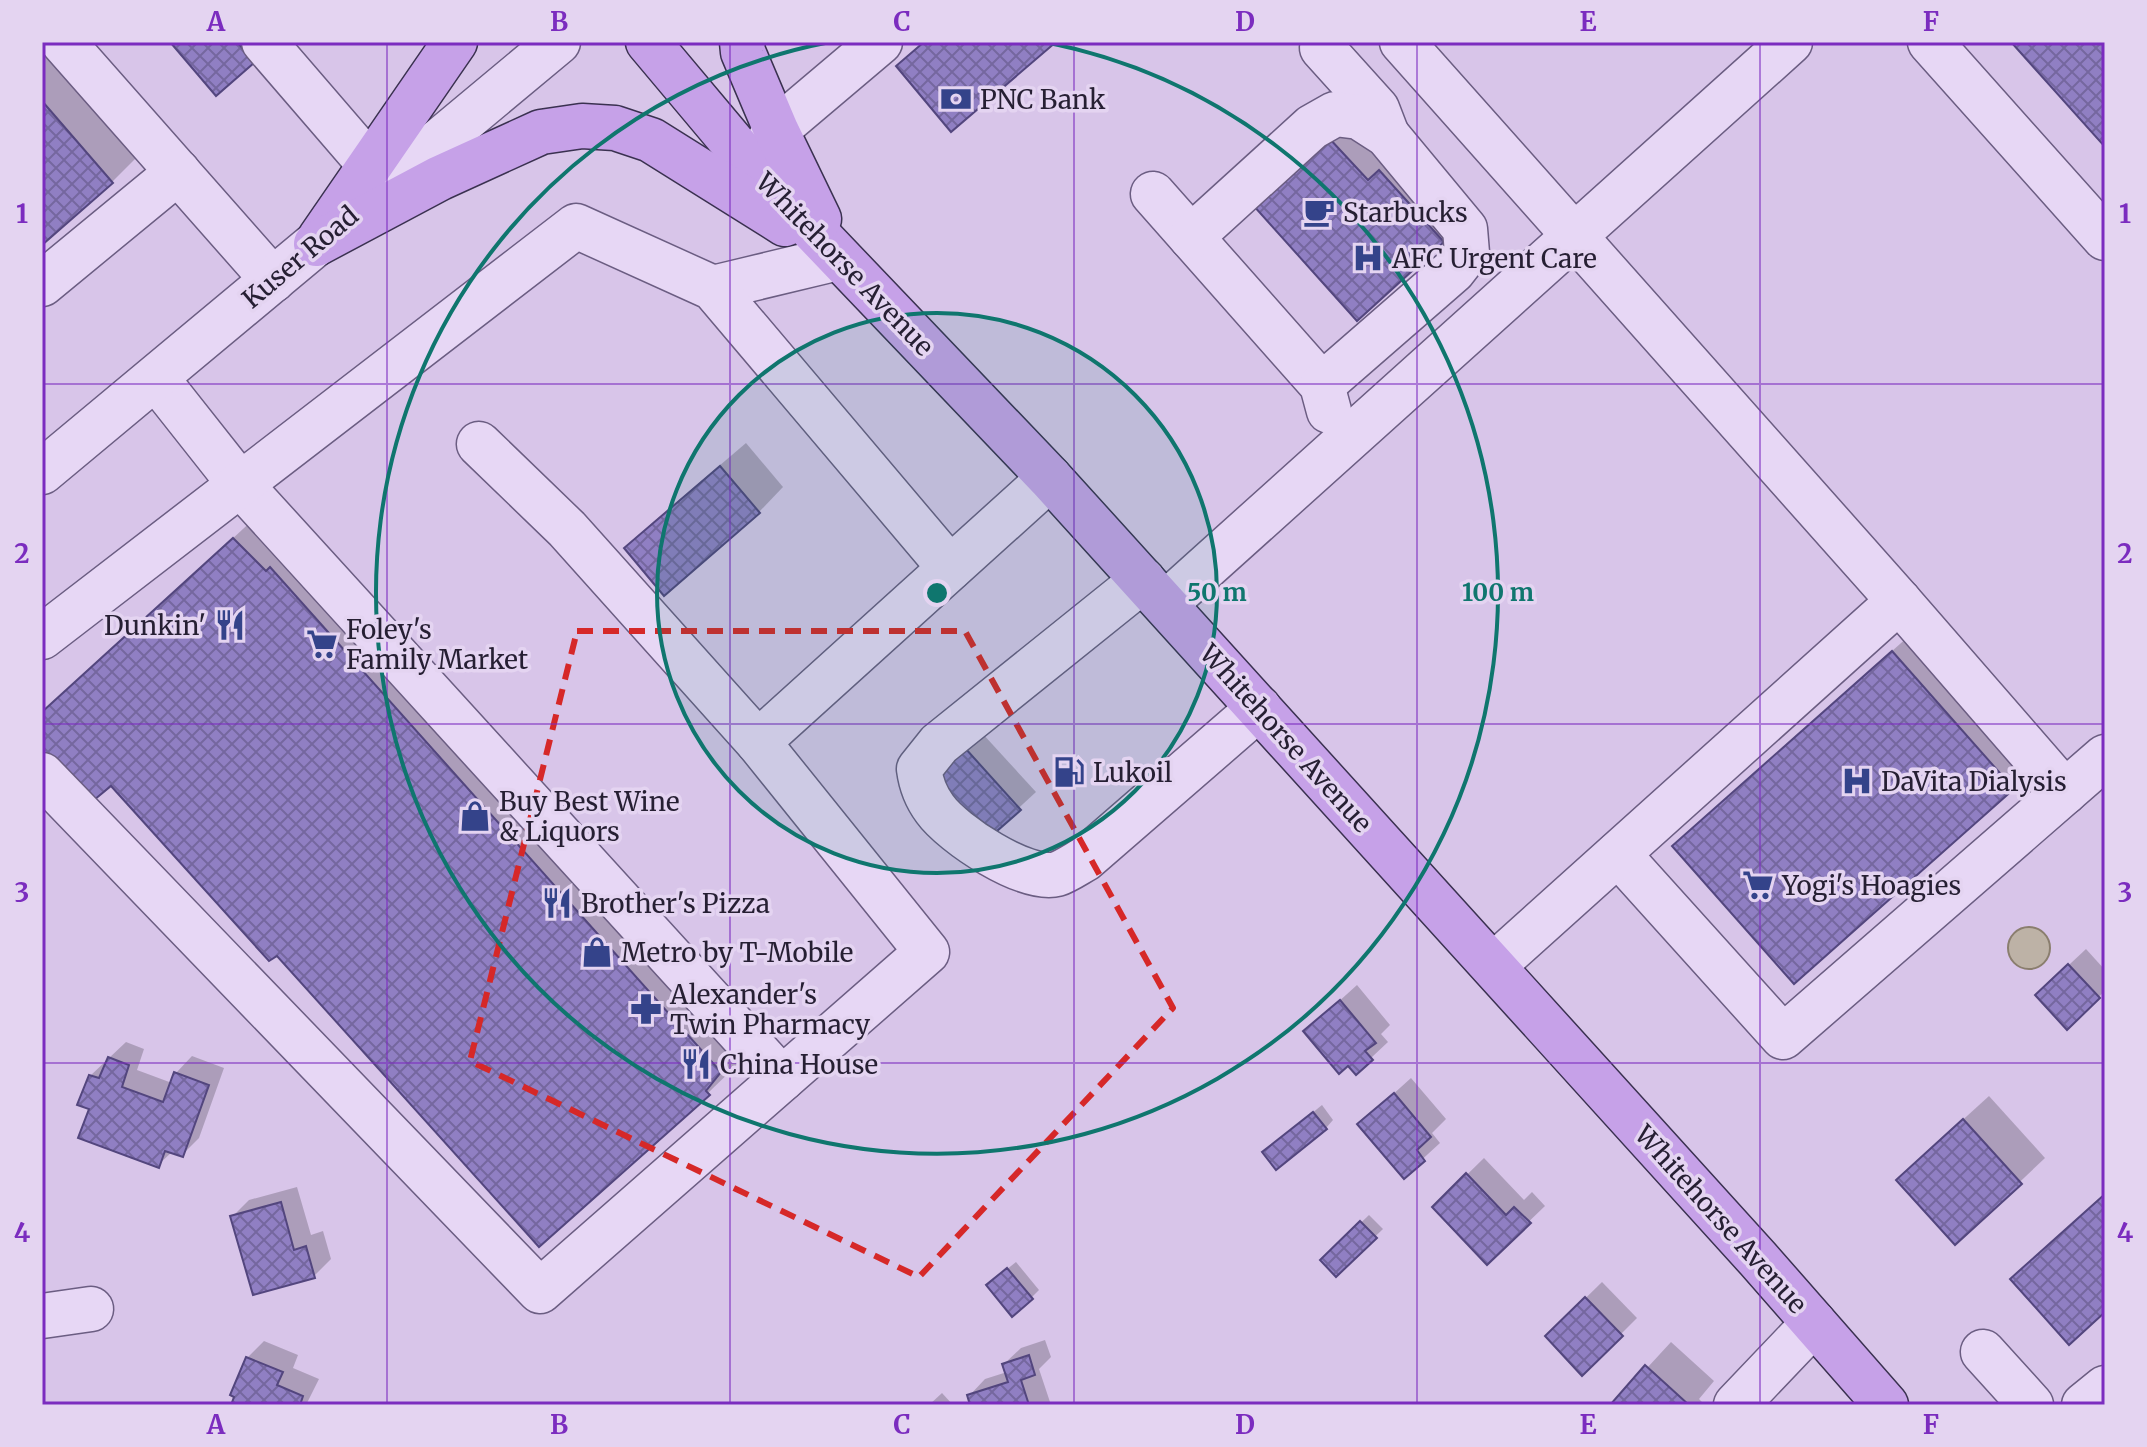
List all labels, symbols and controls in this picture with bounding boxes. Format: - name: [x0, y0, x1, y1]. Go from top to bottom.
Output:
- text: A: [206, 5, 226, 38]
- text: B: [550, 5, 568, 38]
- text: C: [893, 5, 911, 38]
- text: D: [1235, 5, 1255, 38]
- text: E: [1580, 5, 1597, 38]
- text: F: [1923, 5, 1939, 38]
- bank icon: PNC Bank: [939, 82, 973, 116]
- place label: PNC Bank: [980, 83, 1106, 116]
- street label: Whitehorse Avenue: [748, 165, 941, 362]
- cafe icon: Starbucks: [1302, 195, 1336, 229]
- place label: Starbucks: [1343, 196, 1468, 229]
- text: 1: [16, 197, 28, 230]
- text: 1: [2119, 197, 2131, 230]
- street label: Kuser Road: [235, 199, 365, 315]
- hospital icon: AFC Urgent Care: [1351, 241, 1385, 275]
- place label: AFC Urgent Care: [1391, 242, 1597, 275]
- text: 2: [14, 537, 30, 570]
- text: 2: [2117, 537, 2133, 570]
- text: 50 m: [1187, 577, 1247, 608]
- text: 100 m: [1462, 577, 1534, 608]
- centre of rings: [923, 579, 951, 607]
- restaurant icon: Dunkin': [213, 608, 247, 642]
- place label: Dunkin': [104, 609, 206, 642]
- place label: Foley's Family Market: [346, 613, 528, 676]
- supermarket icon: Foley's Family Market: [305, 627, 339, 661]
- street label: Whitehorse Avenue: [1192, 636, 1379, 839]
- fuel station icon: Lukoil: [1052, 755, 1086, 789]
- place label: Lukoil: [1093, 756, 1172, 789]
- hospital icon: DaVita Dialysis: [1840, 764, 1874, 798]
- place label: DaVita Dialysis: [1881, 765, 2067, 798]
- place label: Buy Best Wine & Liquors: [499, 785, 680, 848]
- shop icon: Buy Best Wine & Liquors: [458, 799, 492, 833]
- supermarket icon: Yogi's Hoagies: [1741, 868, 1775, 902]
- place label: Yogi's Hoagies: [1781, 869, 1961, 902]
- text: 3: [15, 876, 29, 909]
- text: 3: [2118, 876, 2132, 909]
- restaurant icon: Brother's Pizza: [540, 886, 574, 920]
- place label: Brother's Pizza: [581, 887, 770, 920]
- shop icon: Metro by T-Mobile: [580, 935, 614, 969]
- place label: Metro by T-Mobile: [621, 936, 853, 969]
- place label: Alexander's Twin Pharmacy: [669, 978, 871, 1041]
- pharmacy icon: Alexander's Twin Pharmacy: [629, 992, 663, 1026]
- restaurant icon: China House: [679, 1047, 713, 1081]
- place label: China House: [720, 1048, 878, 1081]
- street label: Whitehorse Avenue: [1627, 1117, 1814, 1320]
- text: 4: [14, 1216, 31, 1249]
- text: 4: [2117, 1216, 2134, 1249]
- text: A: [206, 1408, 226, 1441]
- text: B: [550, 1408, 568, 1441]
- text: C: [893, 1408, 911, 1441]
- text: D: [1235, 1408, 1255, 1441]
- text: E: [1580, 1408, 1597, 1441]
- text: F: [1923, 1408, 1939, 1441]

